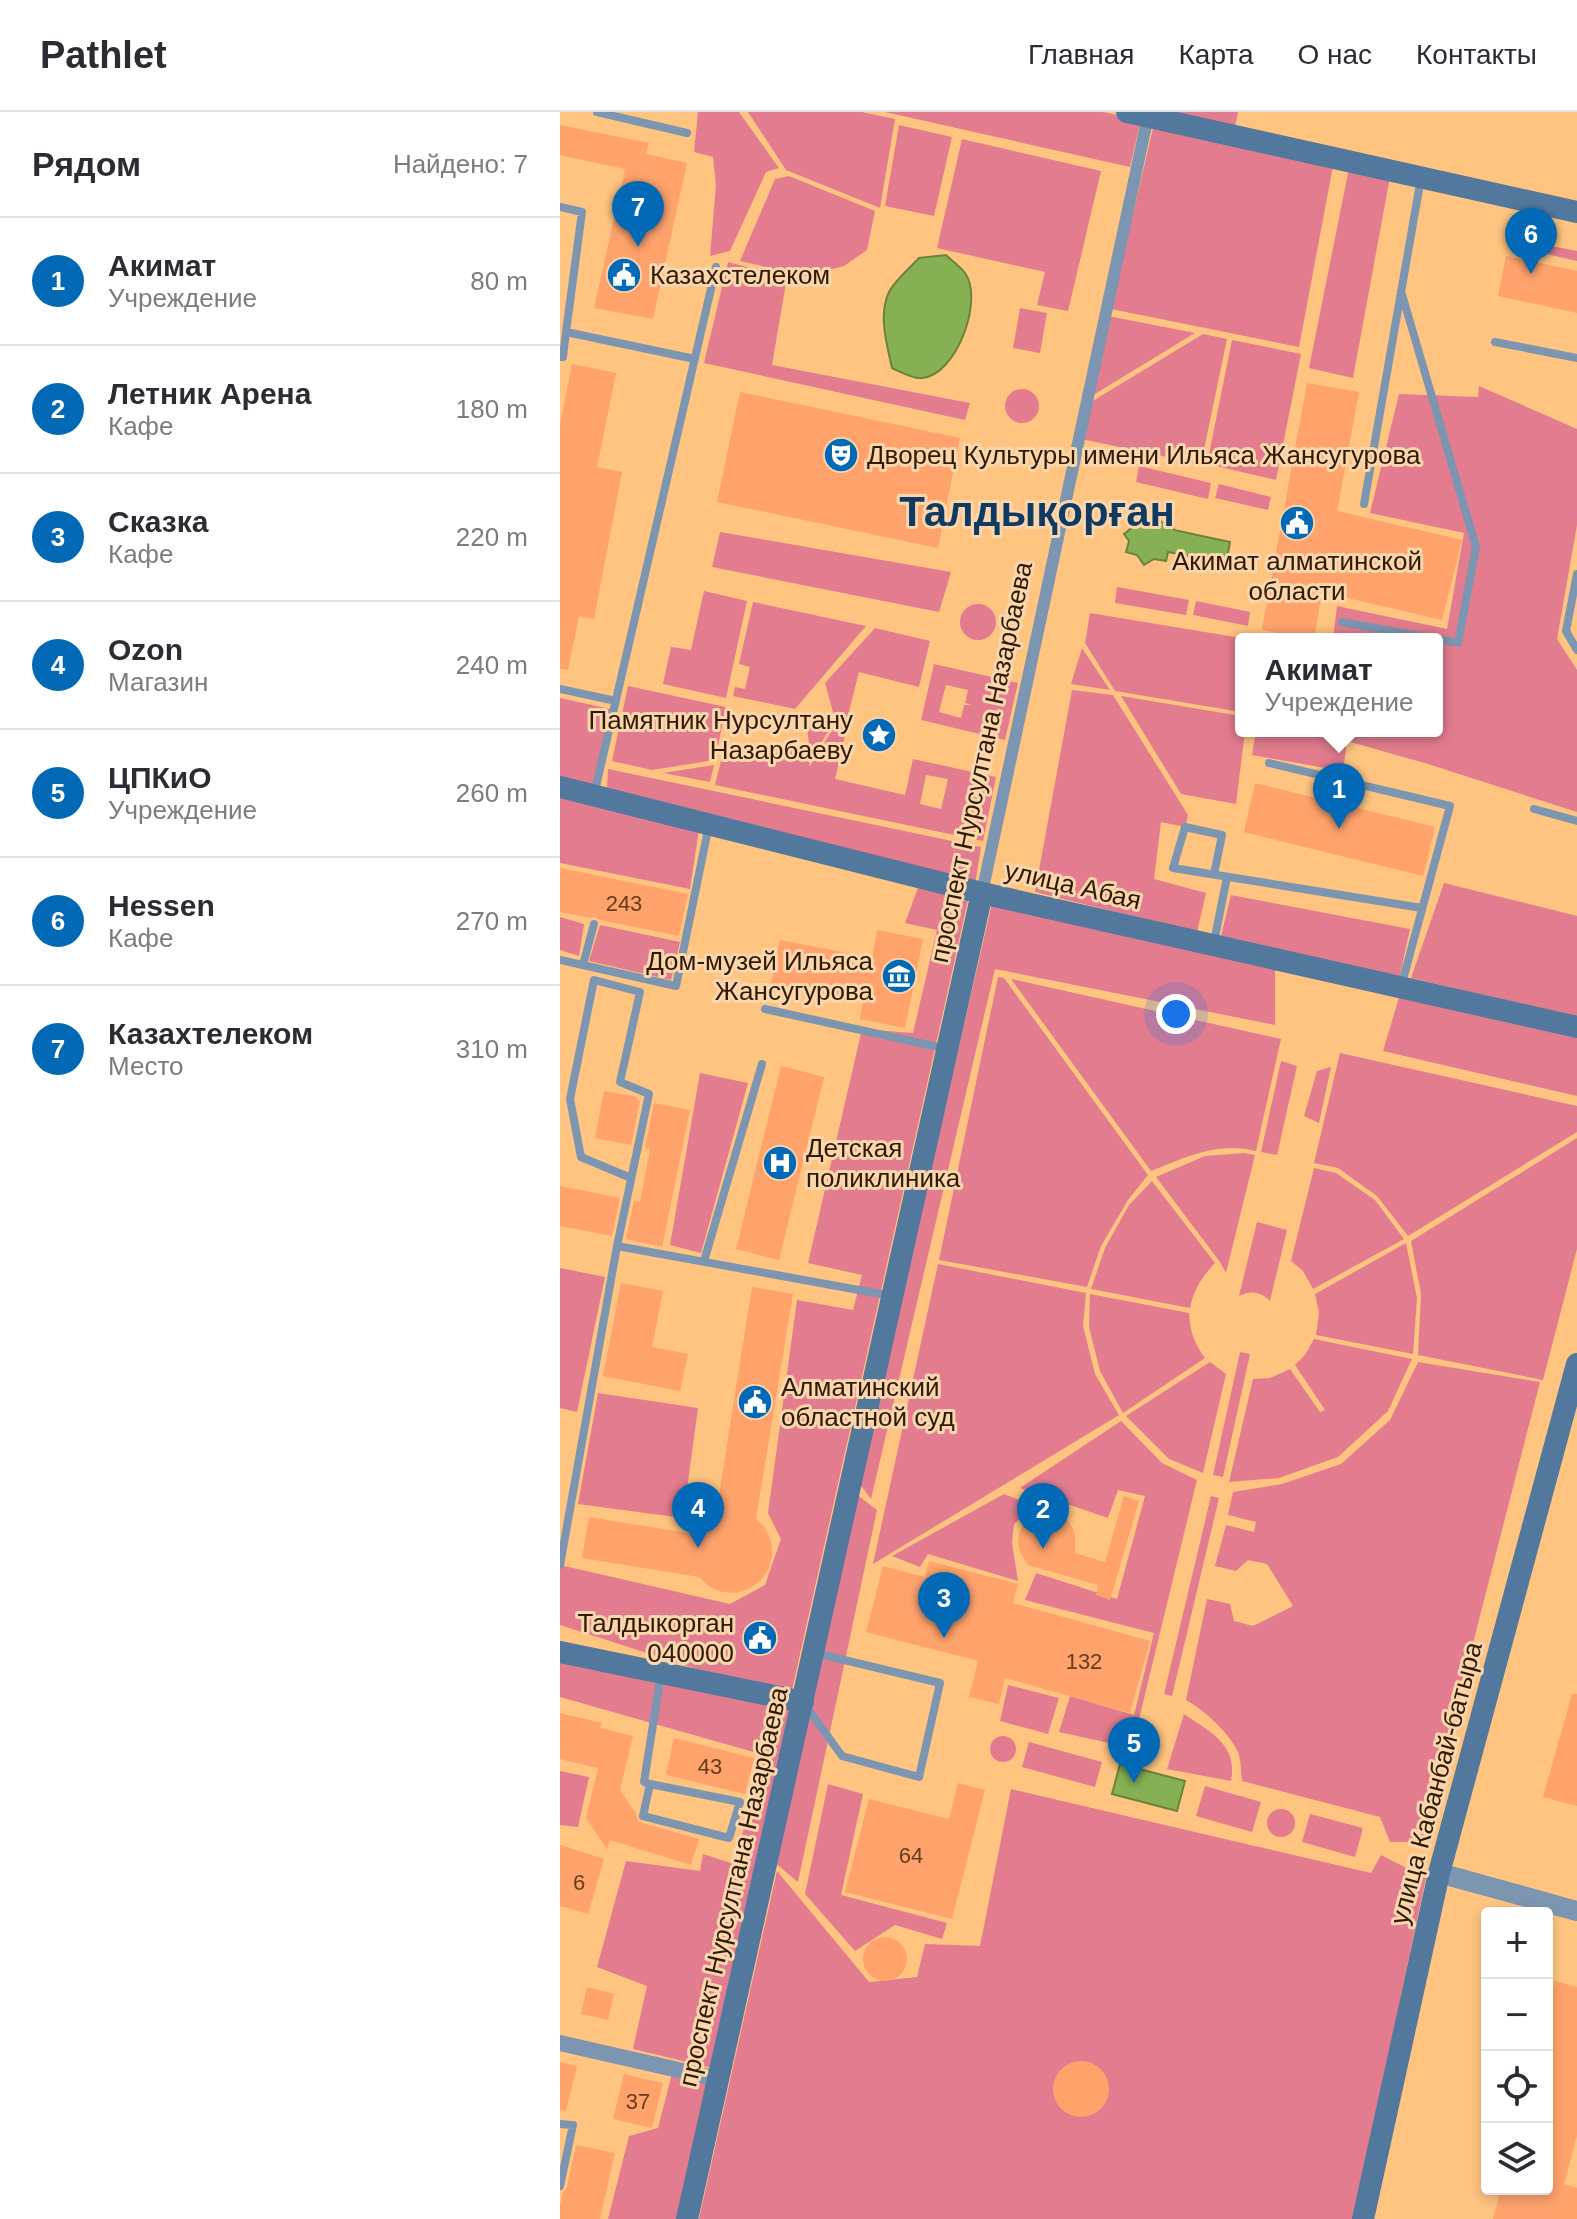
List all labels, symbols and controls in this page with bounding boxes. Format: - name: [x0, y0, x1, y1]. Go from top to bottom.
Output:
- text: Pathlet: [40, 34, 167, 76]
- text: Главная: [1028, 39, 1135, 70]
- text: Карта: [1179, 39, 1253, 70]
- text: О нас: [1297, 39, 1372, 70]
- text: Контакты: [1416, 39, 1537, 70]
- text: Рядом: [32, 145, 141, 183]
- text: Найдено: 7: [393, 149, 528, 179]
- pin: 7: [612, 181, 664, 247]
- pin: 6: [1505, 208, 1557, 274]
- text: Акимат: [108, 249, 216, 282]
- public building icon: Казахстелеком: [605, 256, 643, 294]
- place label: Казахстелеком: [650, 260, 830, 290]
- text: 1: [51, 266, 65, 296]
- text: 80 m: [470, 266, 528, 296]
- text: Учреждение: [108, 283, 257, 313]
- text: Летник Арена: [108, 377, 311, 410]
- text: 2: [51, 394, 65, 424]
- text: 180 m: [456, 394, 528, 424]
- text: Кафе: [108, 411, 173, 441]
- theatre icon: Дворец Культуры имени Ильяса Жансугурова: [822, 436, 860, 474]
- place label: Дворец Культуры имени Ильяса Жансугурова: [867, 440, 1421, 470]
- district label: Талдықорған: [899, 488, 1175, 535]
- public building icon: Акимат алматинской области: [1278, 504, 1316, 542]
- text: Сказка: [108, 505, 208, 538]
- text: 3: [51, 522, 65, 552]
- text: 220 m: [456, 522, 528, 552]
- text: Кафе: [108, 539, 173, 569]
- place label: Акимат алматинской области: [1172, 546, 1422, 606]
- street label: проспект Нурсултана Назарбаева: [924, 558, 1038, 965]
- text: Ozon: [108, 633, 183, 666]
- popup: [1235, 633, 1443, 737]
- text: 4: [51, 650, 65, 680]
- text: 240 m: [456, 650, 528, 680]
- text: Акимат: [1264, 653, 1373, 686]
- text: Магазин: [108, 667, 208, 697]
- text: Учреждение: [1264, 687, 1414, 717]
- place label: Памятник Нурсултану Назарбаеву: [589, 705, 853, 765]
- place icon: Памятник Нурсултану Назарбаеву: [860, 716, 898, 754]
- text: ЦПКиО: [108, 761, 212, 794]
- pin: 1: [1313, 763, 1365, 829]
- text: 5: [51, 778, 65, 808]
- text: 260 m: [456, 778, 528, 808]
- text: Учреждение: [108, 795, 257, 825]
- street label: улица Абая: [1002, 855, 1144, 915]
- text: Hessen: [108, 889, 215, 922]
- house number: 243: [606, 891, 642, 916]
- text: 6: [51, 906, 65, 936]
- text: 270 m: [456, 906, 528, 936]
- text: Кафе: [108, 923, 173, 953]
- place label: Дом-музей Ильяса Жансугурова: [646, 946, 874, 1006]
- museum icon: Дом-музей Ильяса Жансугурова: [880, 957, 918, 995]
- your location: [1156, 994, 1196, 1034]
- text: Казахтелеком: [108, 1017, 313, 1050]
- text: 7: [51, 1034, 65, 1064]
- text: 310 m: [456, 1034, 528, 1064]
- text: Место: [108, 1051, 184, 1081]
- place label: Детская поликлиника: [806, 1133, 961, 1193]
- hospital icon: Детская поликлиника: [761, 1144, 799, 1182]
- place label: Алматинский областной суд: [781, 1372, 955, 1432]
- public building icon: Алматинский областной суд: [736, 1383, 774, 1421]
- pin: 4: [672, 1482, 724, 1548]
- pin: 2: [1017, 1483, 1069, 1549]
- pin: 3: [918, 1572, 970, 1638]
- place label: Талдыкорган 040000: [577, 1608, 734, 1668]
- public building icon: Талдыкорган 040000: [741, 1619, 779, 1657]
- street label: улица Кабанбай-батыра: [1384, 1638, 1488, 1927]
- house number: 132: [1066, 1649, 1102, 1674]
- street label: проспект Нурсултана Назарбаева: [672, 1684, 794, 2090]
- pin: 5: [1108, 1717, 1160, 1783]
- house number: 43: [698, 1754, 722, 1779]
- house number: 64: [899, 1843, 923, 1868]
- house number: 6: [573, 1870, 585, 1895]
- map controls: [1481, 1907, 1553, 2195]
- button: +: [1481, 1907, 1553, 1979]
- button: −: [1481, 1979, 1553, 2051]
- button: locate: [1481, 2051, 1553, 2123]
- house number: 37: [626, 2089, 650, 2114]
- button: layers: [1481, 2123, 1553, 2195]

